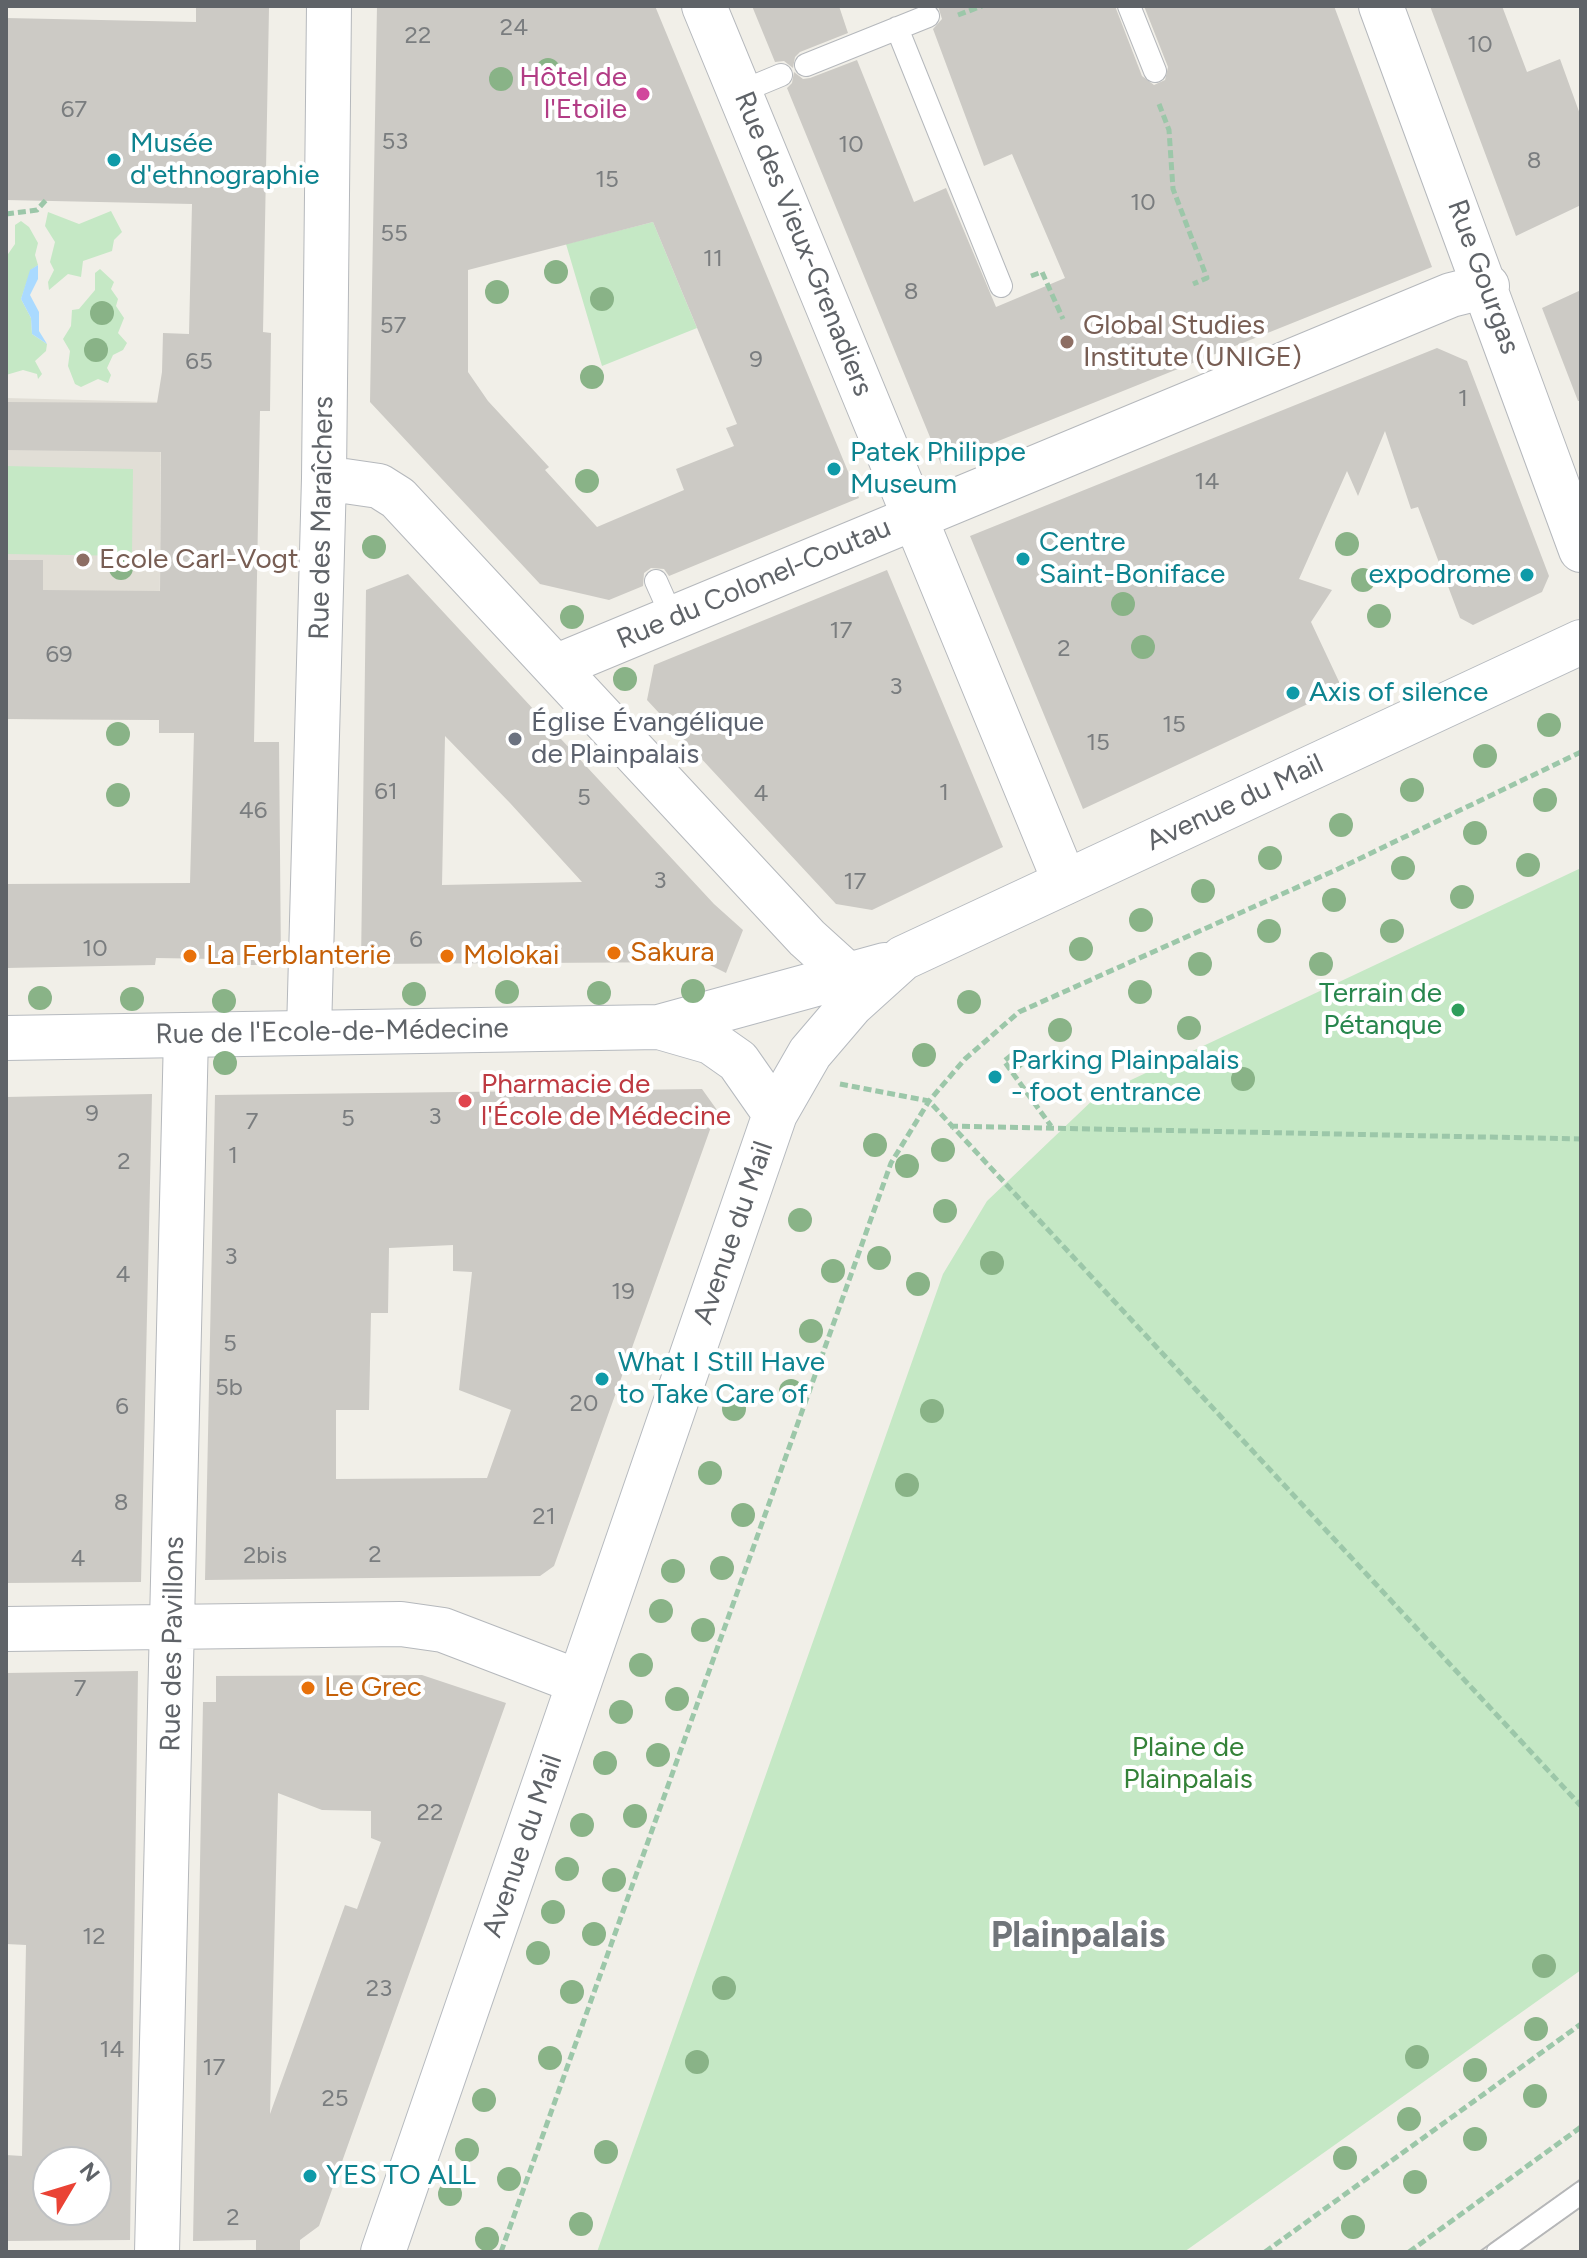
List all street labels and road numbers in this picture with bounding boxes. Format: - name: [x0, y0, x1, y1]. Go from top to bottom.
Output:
- street label: Rue des Vieux-Grenadiers: [726, 87, 880, 401]
- street label: Rue Gourgas: [1440, 195, 1526, 359]
- street label: Rue des Maraîchers: [303, 396, 341, 640]
- street label: Rue du Colonel-Coutau: [612, 511, 896, 657]
- street label: Avenue du Mail: [1141, 747, 1329, 859]
- street label: Rue de l'Ecole-de-Médecine: [155, 1012, 509, 1052]
- street label: Avenue du Mail: [687, 1137, 781, 1329]
- street label: Rue des Pavillons: [154, 1536, 192, 1752]
- street label: Avenue du Mail: [476, 1750, 570, 1942]

